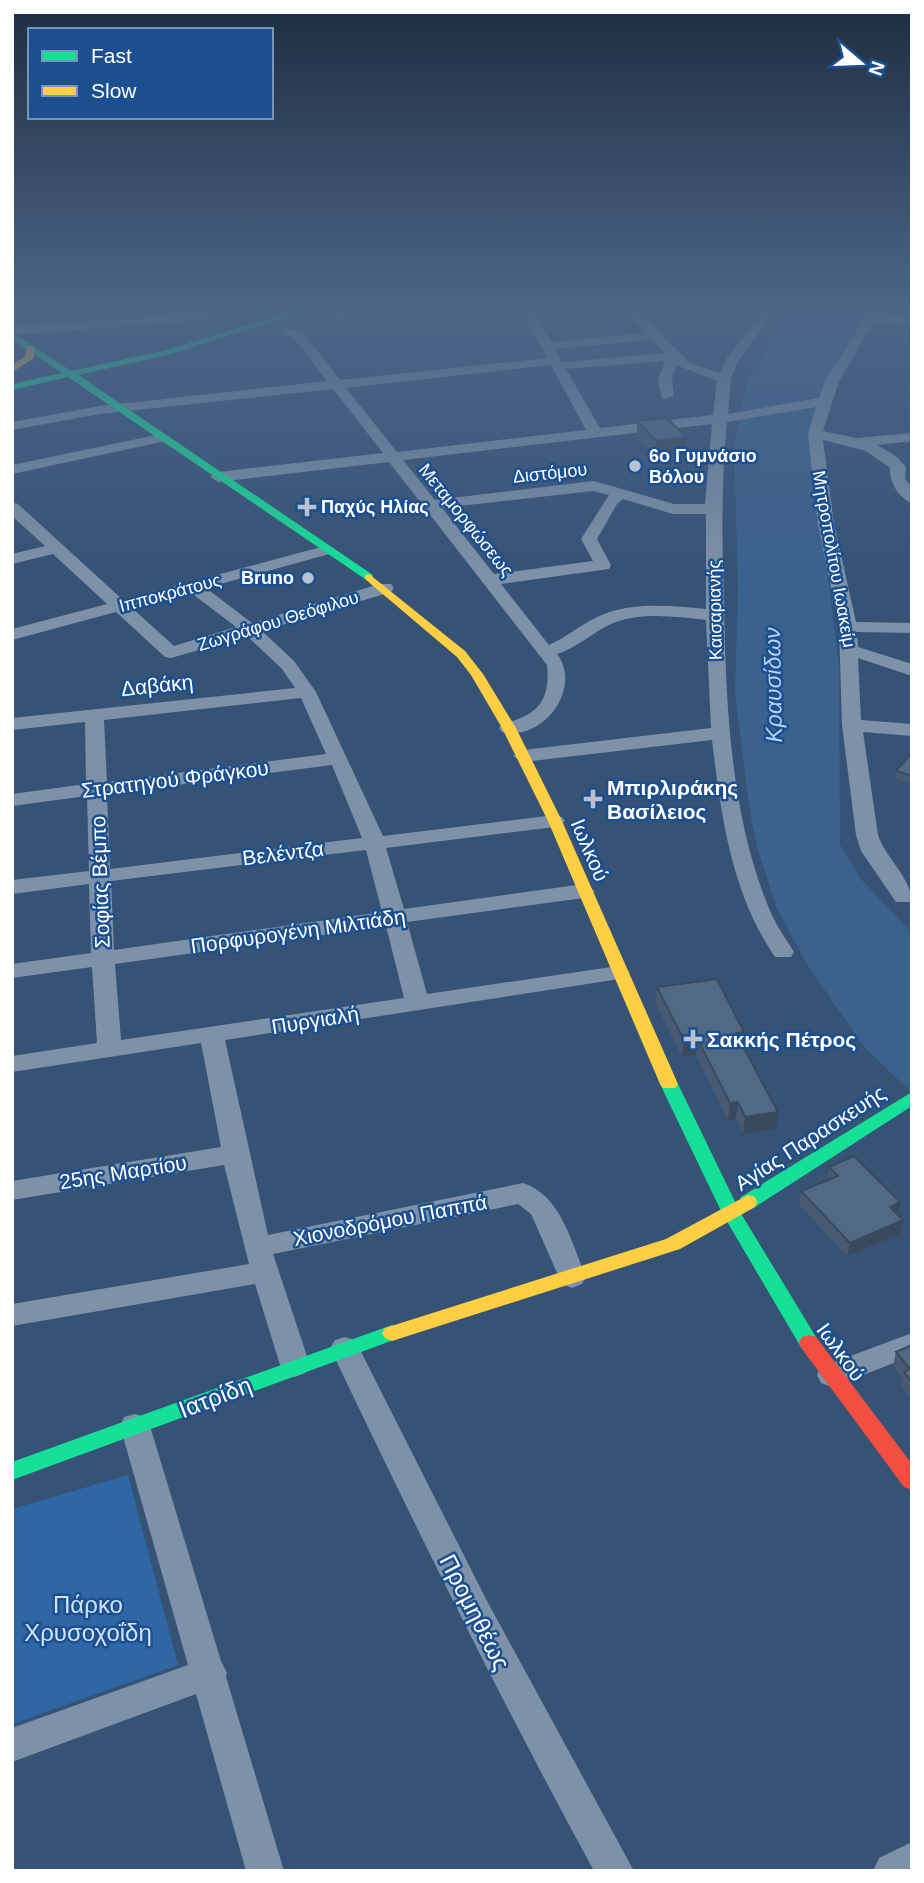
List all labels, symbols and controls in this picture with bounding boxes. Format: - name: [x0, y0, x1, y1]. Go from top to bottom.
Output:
- legend: [28, 28, 273, 119]
- north arrow: [826, 28, 896, 98]
- text: Fast: [91, 44, 132, 67]
- text: N: [864, 58, 889, 78]
- text: Slow: [91, 79, 137, 102]
- place label: 6ο Γυμνάσιο Βόλου: [649, 446, 757, 487]
- marker: 6ο Γυμνάσιο Βόλου: [627, 458, 643, 474]
- street label: Διστόμου: [512, 459, 588, 487]
- street label: Μεταμορφώσεως: [415, 460, 518, 580]
- street label: Μητροπολίτου Ιωακείμ: [809, 469, 859, 649]
- place label: Παχύς Ηλίας: [321, 497, 429, 517]
- marker: Παχύς Ηλίας: [299, 499, 315, 515]
- street label: Καισαριανής: [704, 559, 726, 660]
- place label: Bruno: [241, 568, 294, 588]
- street label: Ιπποκράτους: [117, 570, 223, 616]
- marker: Bruno: [300, 570, 316, 586]
- street label: Ζωγράφου Θεόφιλου: [195, 587, 361, 655]
- water label: Κραυσίδων: [759, 627, 787, 743]
- street label: Δαβάκη: [120, 670, 194, 700]
- street label: Στρατηγού Φράγκου: [80, 756, 270, 802]
- place label: Μπιρλιράκης Βασίλειος: [607, 776, 738, 824]
- marker: Μπιρλιράκης Βασίλειος: [585, 791, 601, 807]
- street label: Σοφίας Βέμπο: [86, 815, 114, 949]
- street label: Ιωλκού: [567, 815, 613, 885]
- street label: Βελέντζα: [241, 837, 325, 869]
- street label: Πορφυρογένη Μιλτιάδη: [189, 905, 407, 957]
- street label: Πυργιαλή: [270, 1002, 360, 1038]
- place label: Σακκής Πέτρος: [707, 1028, 856, 1052]
- marker: Σακκής Πέτρος: [685, 1031, 701, 1047]
- street label: Αγίας Παρασκευής: [731, 1081, 889, 1195]
- street label: 25ης Μαρτίου: [58, 1151, 188, 1193]
- street label: Χιονοδρόμου Παππά: [291, 1190, 489, 1250]
- street label: Ιωλκού: [812, 1319, 870, 1385]
- street label: Ιατρίδη: [175, 1371, 255, 1423]
- street label: Προμηθέως: [434, 1550, 516, 1674]
- park label: Πάρκο Χρυσοχοΐδη: [24, 1591, 152, 1646]

